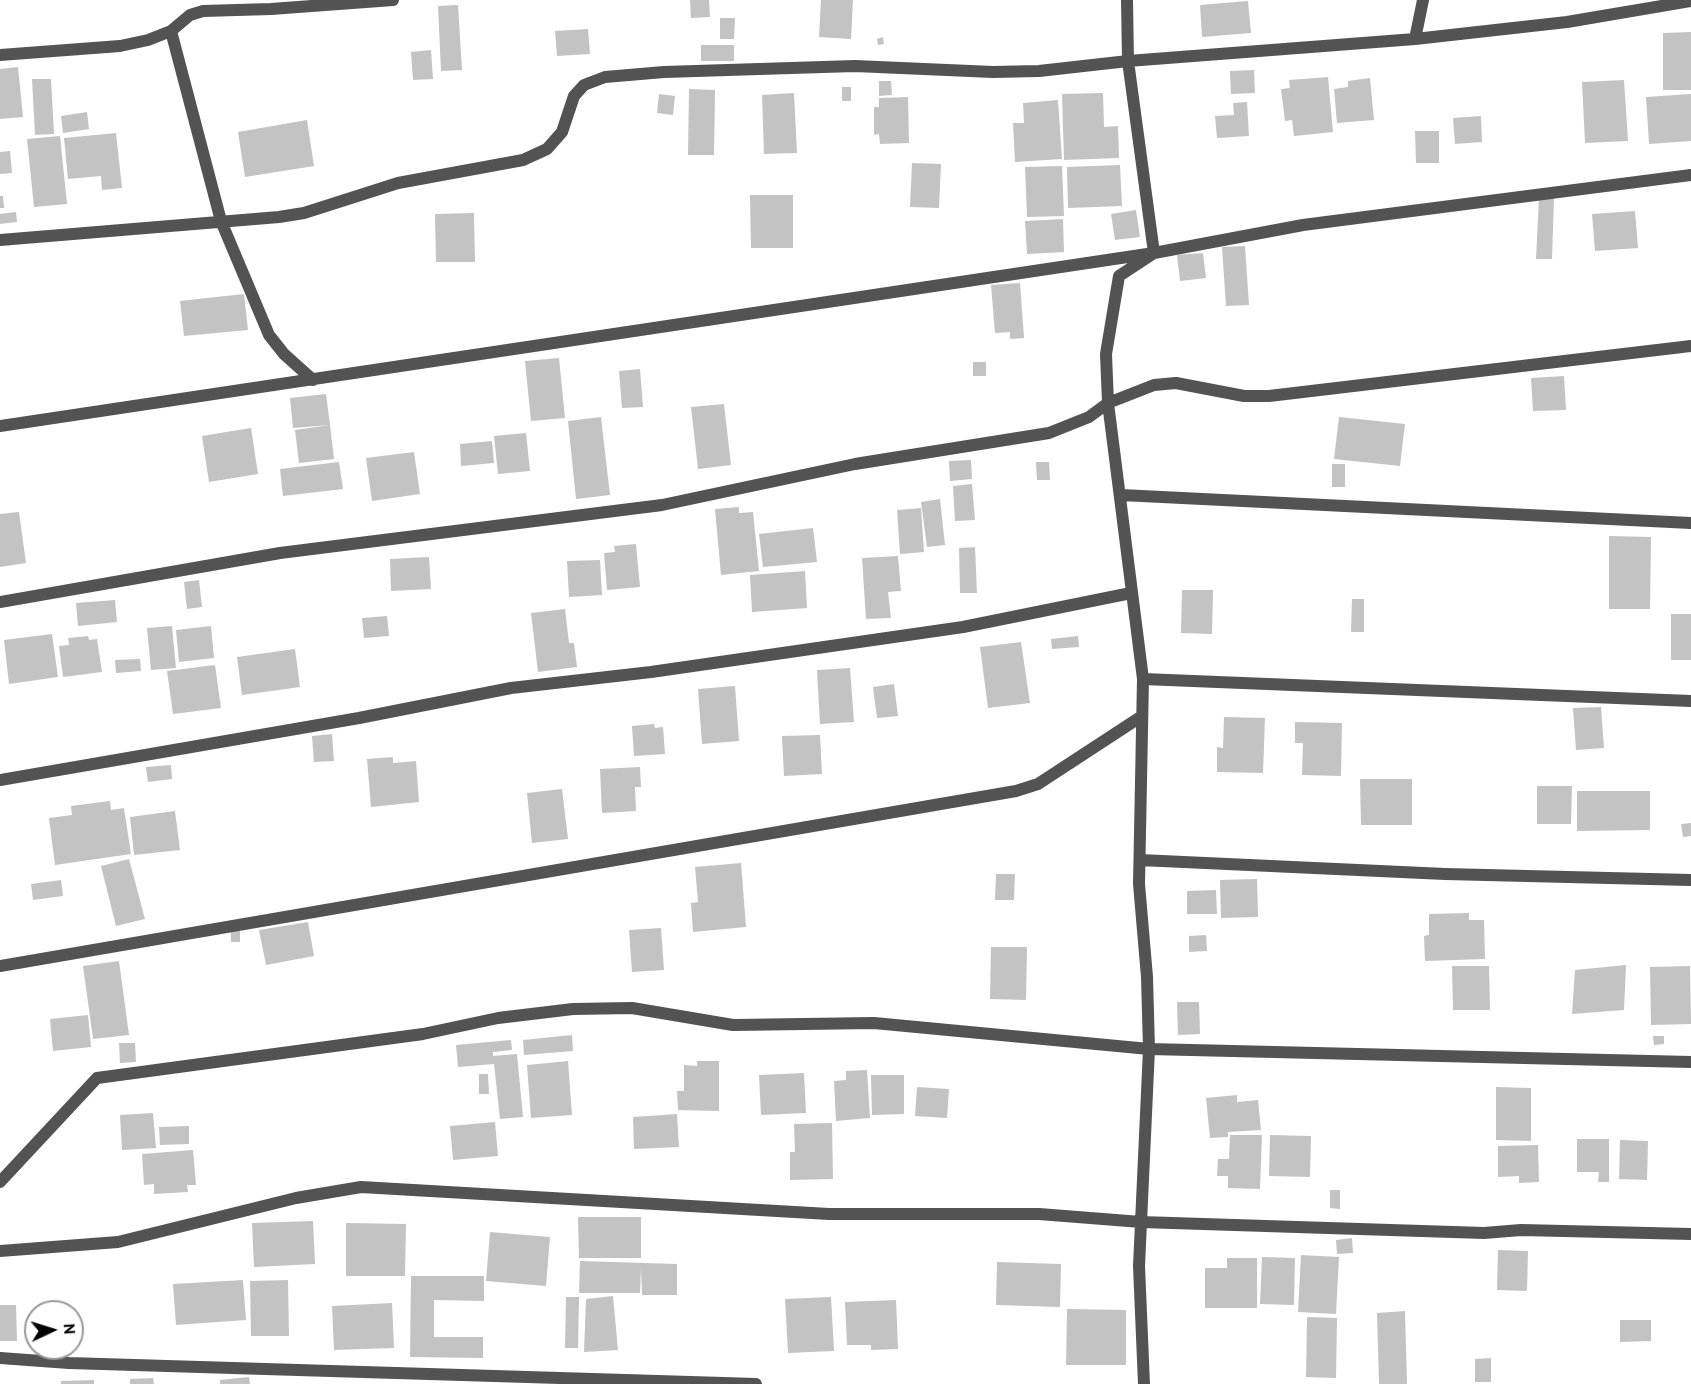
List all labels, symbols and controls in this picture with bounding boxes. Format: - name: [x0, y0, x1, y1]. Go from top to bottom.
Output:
- north arrow: [24, 1300, 84, 1360]
- text: N: [60, 1323, 80, 1335]

